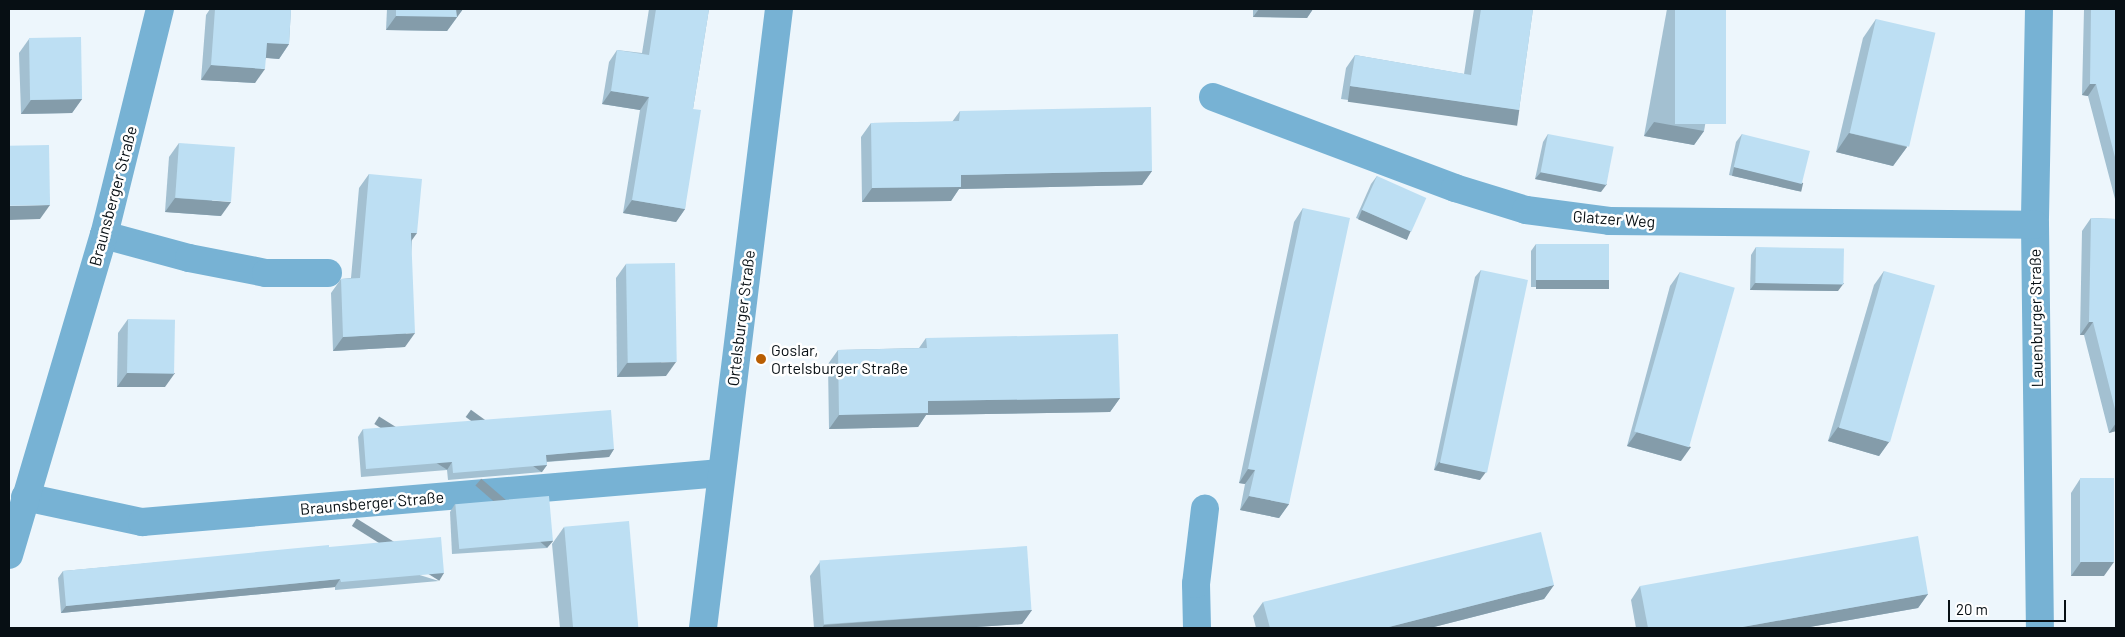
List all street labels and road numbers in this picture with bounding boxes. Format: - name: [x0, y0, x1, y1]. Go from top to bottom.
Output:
- street label: Braunsberger Straße: [85, 124, 141, 268]
- street label: Glatzer Weg: [1572, 207, 1656, 231]
- street label: Ortelsburger Straße: [723, 249, 759, 387]
- street label: Lauenburger Straße: [2025, 249, 2047, 387]
- street label: Braunsberger Straße: [299, 487, 445, 519]

